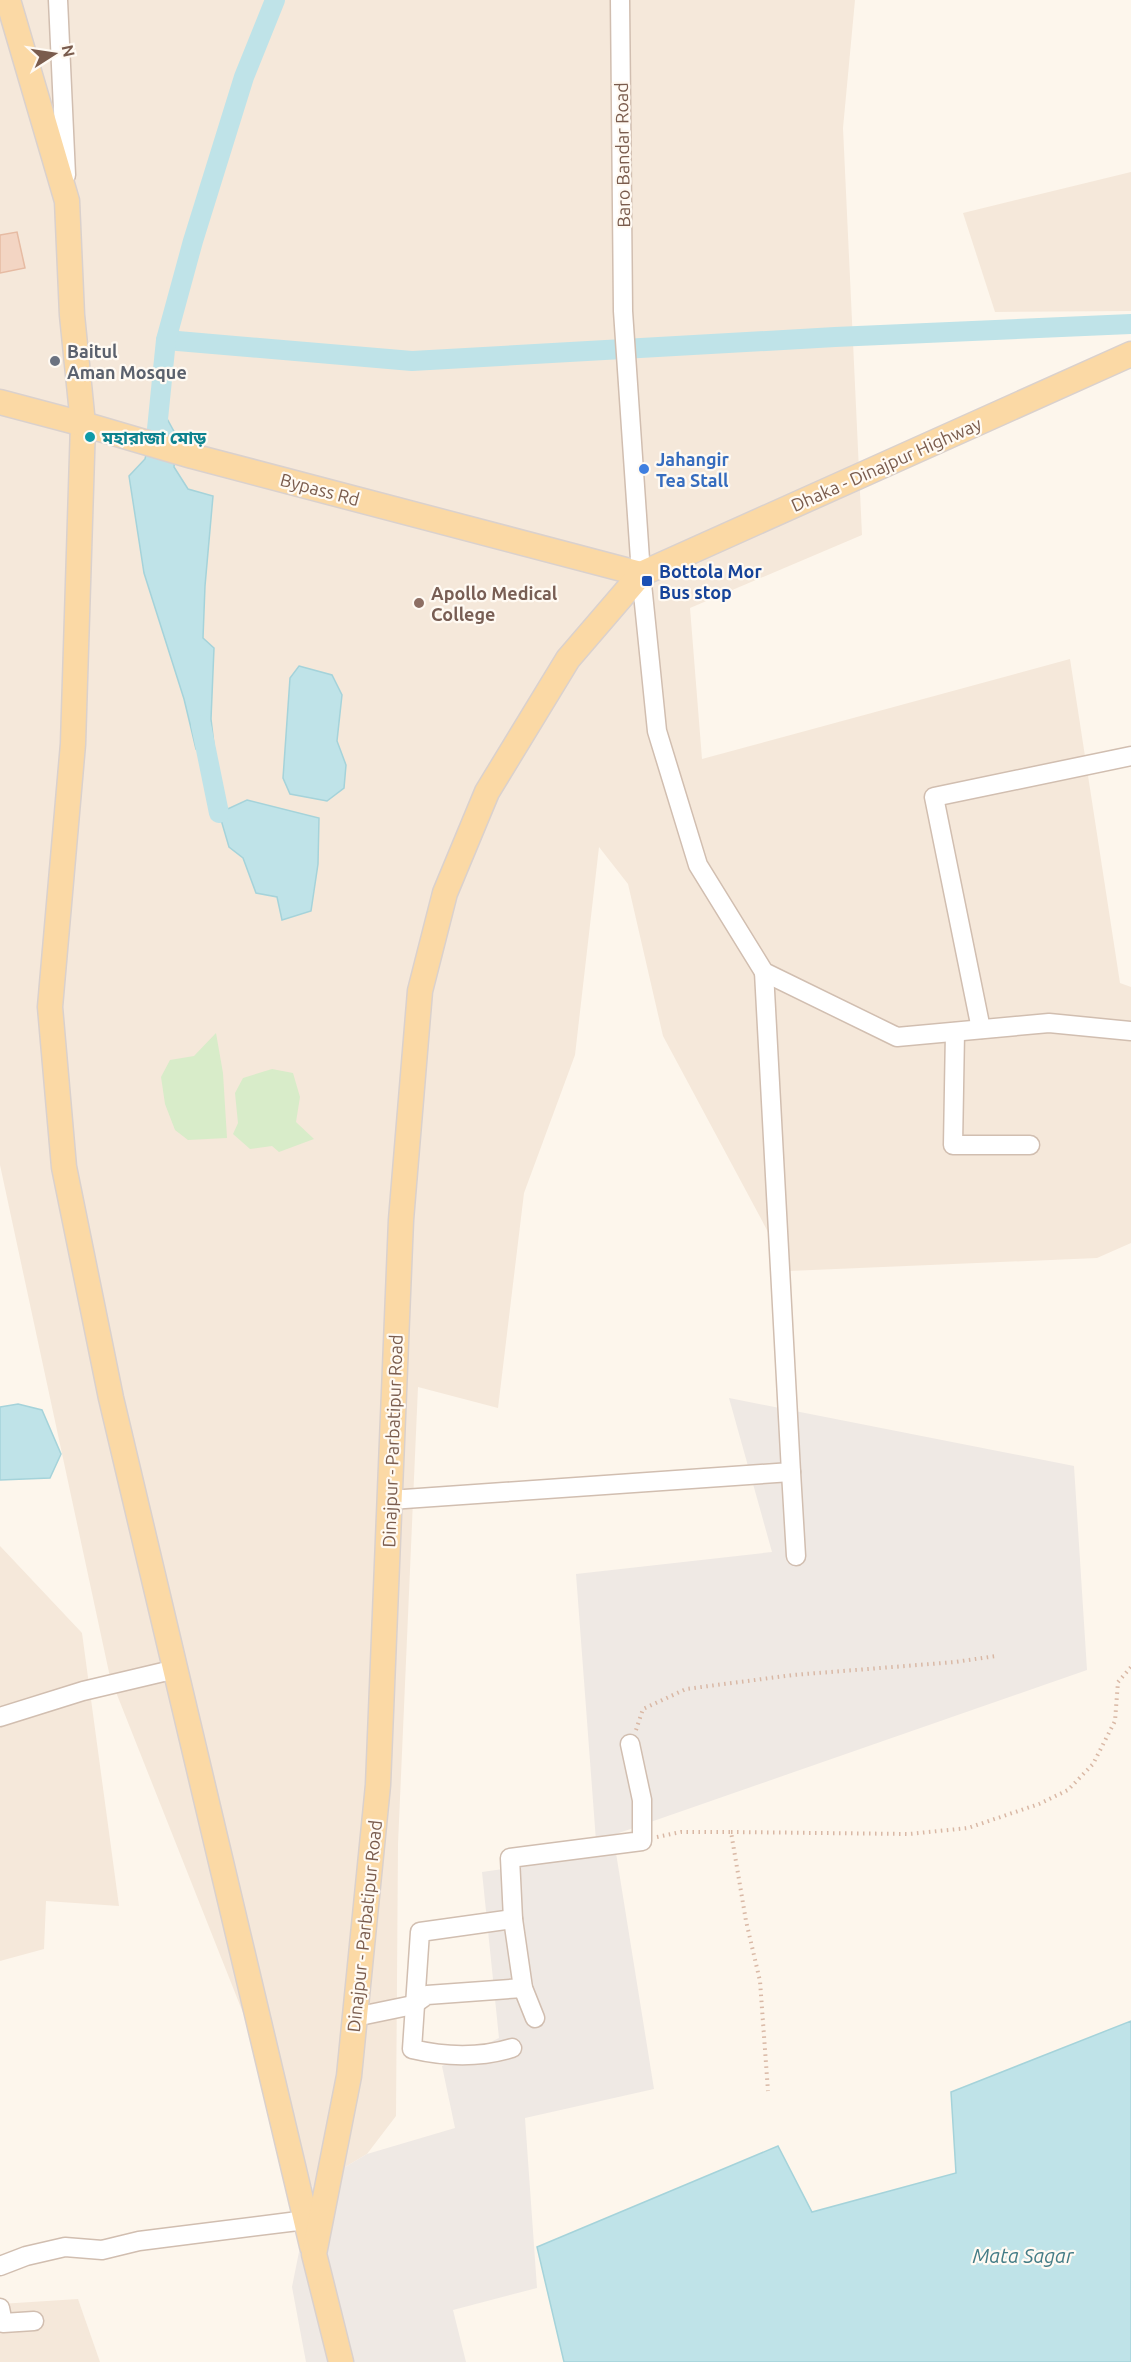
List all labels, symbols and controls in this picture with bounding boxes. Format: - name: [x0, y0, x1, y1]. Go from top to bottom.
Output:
- north arrow: [24, 24, 84, 84]
- text: N: [59, 43, 79, 59]
- street label: Baro Bandar Road: [611, 82, 633, 228]
- place label: Baitul Aman Mosque: [67, 341, 187, 382]
- marker: Baitul Aman Mosque: [48, 354, 62, 368]
- street label: Dhaka - Dinajpur Highway: [788, 413, 985, 515]
- place label: মহারাজা মোড়: [101, 427, 207, 447]
- marker: মহারাজা মোড়: [83, 430, 97, 444]
- place label: Jahangir Tea Stall: [656, 449, 730, 490]
- marker: Jahangir Tea Stall: [637, 462, 651, 476]
- street label: Bypass Rd: [278, 469, 362, 509]
- place label: Bottola Mor Bus stop: [659, 561, 762, 602]
- marker: Bottola Mor Bus stop: [640, 574, 654, 588]
- place label: Apollo Medical College: [431, 583, 558, 624]
- marker: Apollo Medical College: [412, 596, 426, 610]
- street label: Dinajpur - Parbatipur Road: [378, 1334, 406, 1548]
- street label: Dinajpur - Parbatipur Road: [343, 1819, 385, 2033]
- water label: Mata Sagar: [972, 2244, 1075, 2267]

